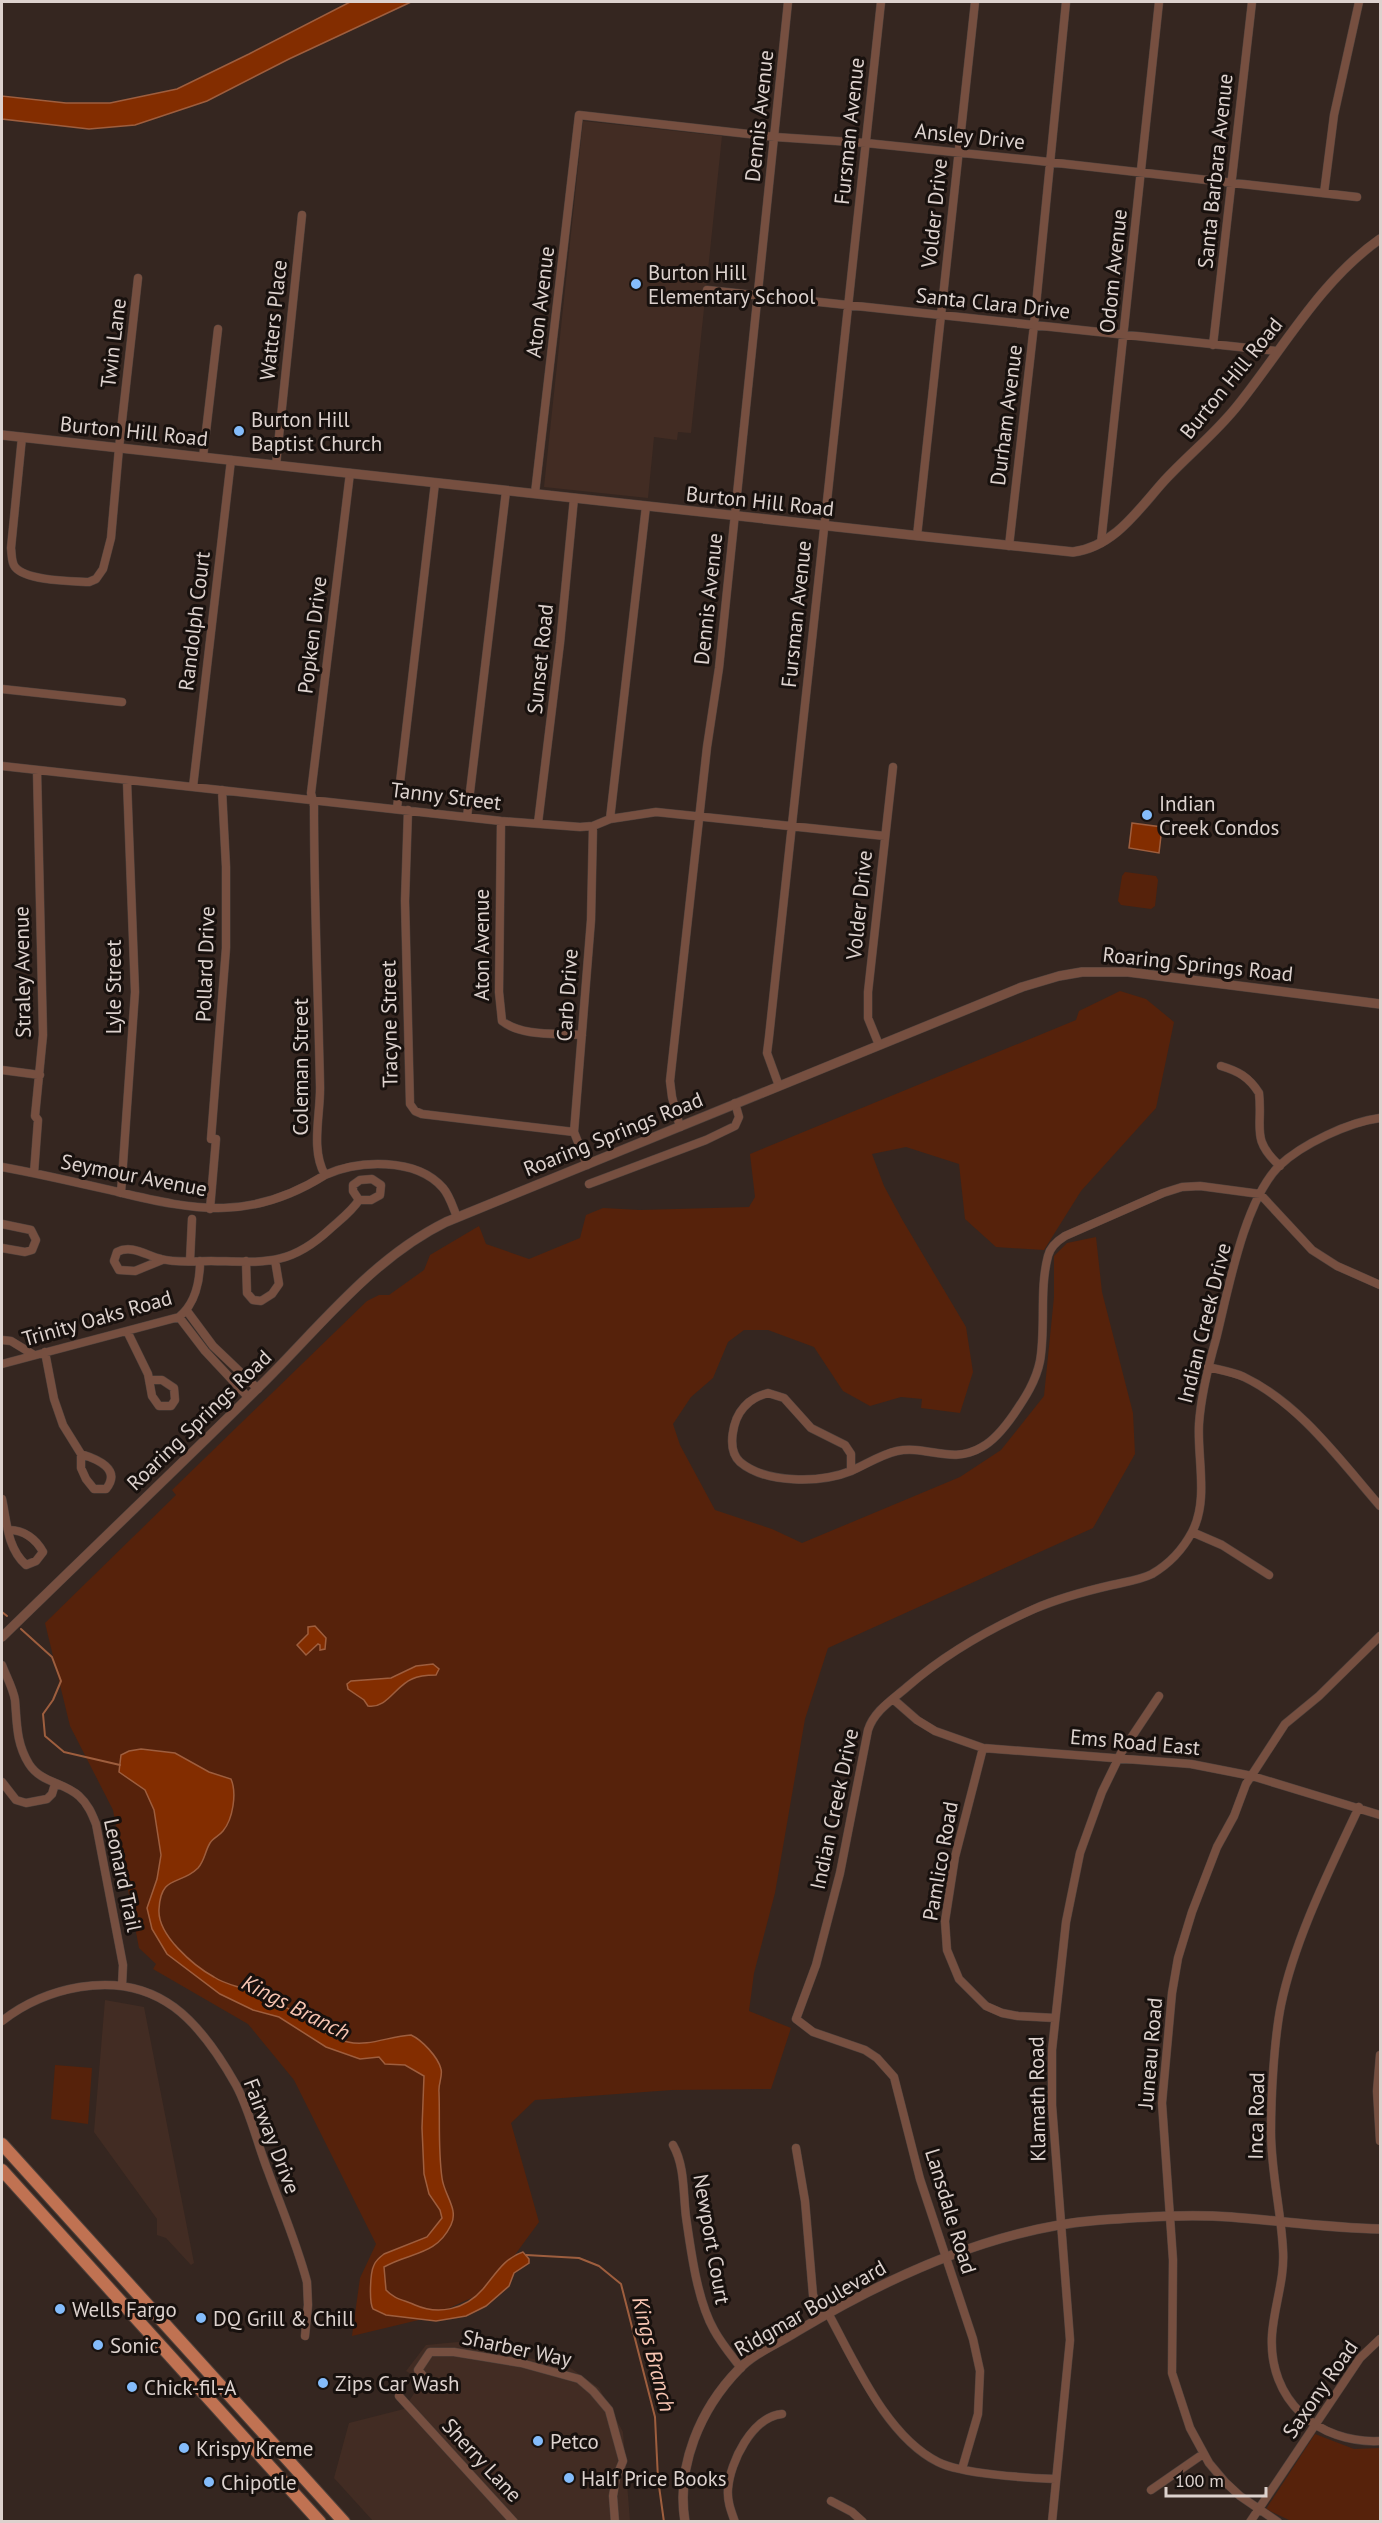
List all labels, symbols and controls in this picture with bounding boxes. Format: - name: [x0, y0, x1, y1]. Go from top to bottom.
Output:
- street label: Dennis Avenue: [739, 49, 779, 183]
- street label: Fursman Avenue: [828, 56, 870, 206]
- street label: Santa Barbara Avenue: [1191, 72, 1239, 270]
- street label: Ansley Drive: [914, 117, 1026, 155]
- street label: Volder Drive: [915, 157, 953, 270]
- street label: Odom Avenue: [1093, 208, 1133, 334]
- street label: Aton Avenue: [520, 245, 560, 359]
- street label: Watters Place: [253, 258, 293, 382]
- place label: Burton Hill Elementary School: [648, 259, 815, 310]
- marker: Burton Hill Elementary School: [629, 277, 643, 291]
- street label: Santa Clara Drive: [915, 281, 1071, 325]
- street label: Twin Lane: [94, 297, 132, 389]
- street label: Burton Hill Road: [1174, 312, 1288, 444]
- street label: Durham Avenue: [984, 343, 1028, 487]
- place label: Burton Hill Baptist Church: [251, 406, 382, 457]
- street label: Burton Hill Road: [59, 410, 209, 452]
- marker: Burton Hill Baptist Church: [232, 424, 246, 438]
- street label: Burton Hill Road: [685, 480, 835, 522]
- street label: Dennis Avenue: [688, 532, 728, 666]
- street label: Fursman Avenue: [775, 539, 817, 689]
- street label: Randolph Court: [172, 550, 216, 692]
- street label: Popken Drive: [291, 575, 333, 695]
- street label: Sunset Road: [521, 603, 559, 715]
- street label: Tanny Street: [389, 776, 503, 816]
- place label: Indian Creek Condos: [1159, 790, 1279, 841]
- marker: Indian Creek Condos: [1140, 808, 1154, 822]
- street label: Volder Drive: [840, 849, 878, 962]
- street label: Aton Avenue: [468, 889, 495, 1001]
- street label: Straley Avenue: [7, 906, 37, 1038]
- street label: Pollard Drive: [189, 906, 221, 1022]
- street label: Lyle Street: [100, 940, 127, 1034]
- street label: Roaring Springs Road: [1101, 941, 1295, 987]
- street label: Carb Drive: [550, 948, 584, 1042]
- street label: Tracyne Street: [374, 960, 404, 1088]
- street label: Coleman Street: [287, 998, 314, 1136]
- street label: Roaring Springs Road: [519, 1086, 707, 1182]
- street label: Seymour Avenue: [59, 1148, 209, 1202]
- street label: Indian Creek Drive: [1171, 1240, 1237, 1406]
- street label: Trinity Oaks Road: [19, 1284, 175, 1352]
- street label: Roaring Springs Road: [121, 1344, 277, 1496]
- street label: Ems Road East: [1069, 1723, 1201, 1761]
- street label: Indian Creek Drive: [804, 1726, 864, 1892]
- street label: Pamlico Road: [916, 1799, 964, 1923]
- street label: Leonard Trail: [98, 1816, 148, 1934]
- water label: Kings Branch: [237, 1968, 355, 2046]
- street label: Juneau Road: [1132, 1996, 1168, 2111]
- street label: Klamath Road: [1022, 2036, 1052, 2162]
- street label: Inca Road: [1242, 2072, 1270, 2160]
- street label: Fairway Drive: [238, 2074, 306, 2198]
- street label: Lansdale Road: [919, 2145, 983, 2277]
- street label: Newport Court: [687, 2172, 737, 2306]
- street label: Ridgmar Boulevard: [729, 2254, 891, 2362]
- water label: Kings Branch: [626, 2294, 682, 2414]
- place label: Wells Fargo: [72, 2296, 177, 2323]
- marker: Wells Fargo: [53, 2302, 67, 2316]
- place label: DQ Grill & Chill: [213, 2305, 354, 2332]
- marker: DQ Grill & Chill: [194, 2311, 208, 2325]
- street label: Sharber Way: [460, 2323, 574, 2373]
- place label: Sonic: [110, 2332, 159, 2359]
- street label: Saxony Road: [1276, 2335, 1364, 2443]
- marker: Sonic: [91, 2338, 105, 2352]
- place label: Zips Car Wash: [335, 2370, 460, 2397]
- place label: Chick-fil-A: [144, 2374, 237, 2401]
- marker: Zips Car Wash: [316, 2376, 330, 2390]
- marker: Chick-fil-A: [125, 2380, 139, 2394]
- street label: Sherry Lane: [436, 2412, 528, 2508]
- place label: Petco: [550, 2428, 599, 2455]
- marker: Petco: [531, 2434, 545, 2448]
- place label: Krispy Kreme: [196, 2435, 313, 2462]
- marker: Krispy Kreme: [177, 2441, 191, 2455]
- scale bar: [1166, 2460, 1266, 2498]
- place label: Half Price Books: [581, 2465, 727, 2492]
- place label: Chipotle: [221, 2469, 297, 2496]
- text: 100 m: [1175, 2469, 1224, 2492]
- marker: Half Price Books: [562, 2471, 576, 2485]
- marker: Chipotle: [202, 2475, 216, 2489]

